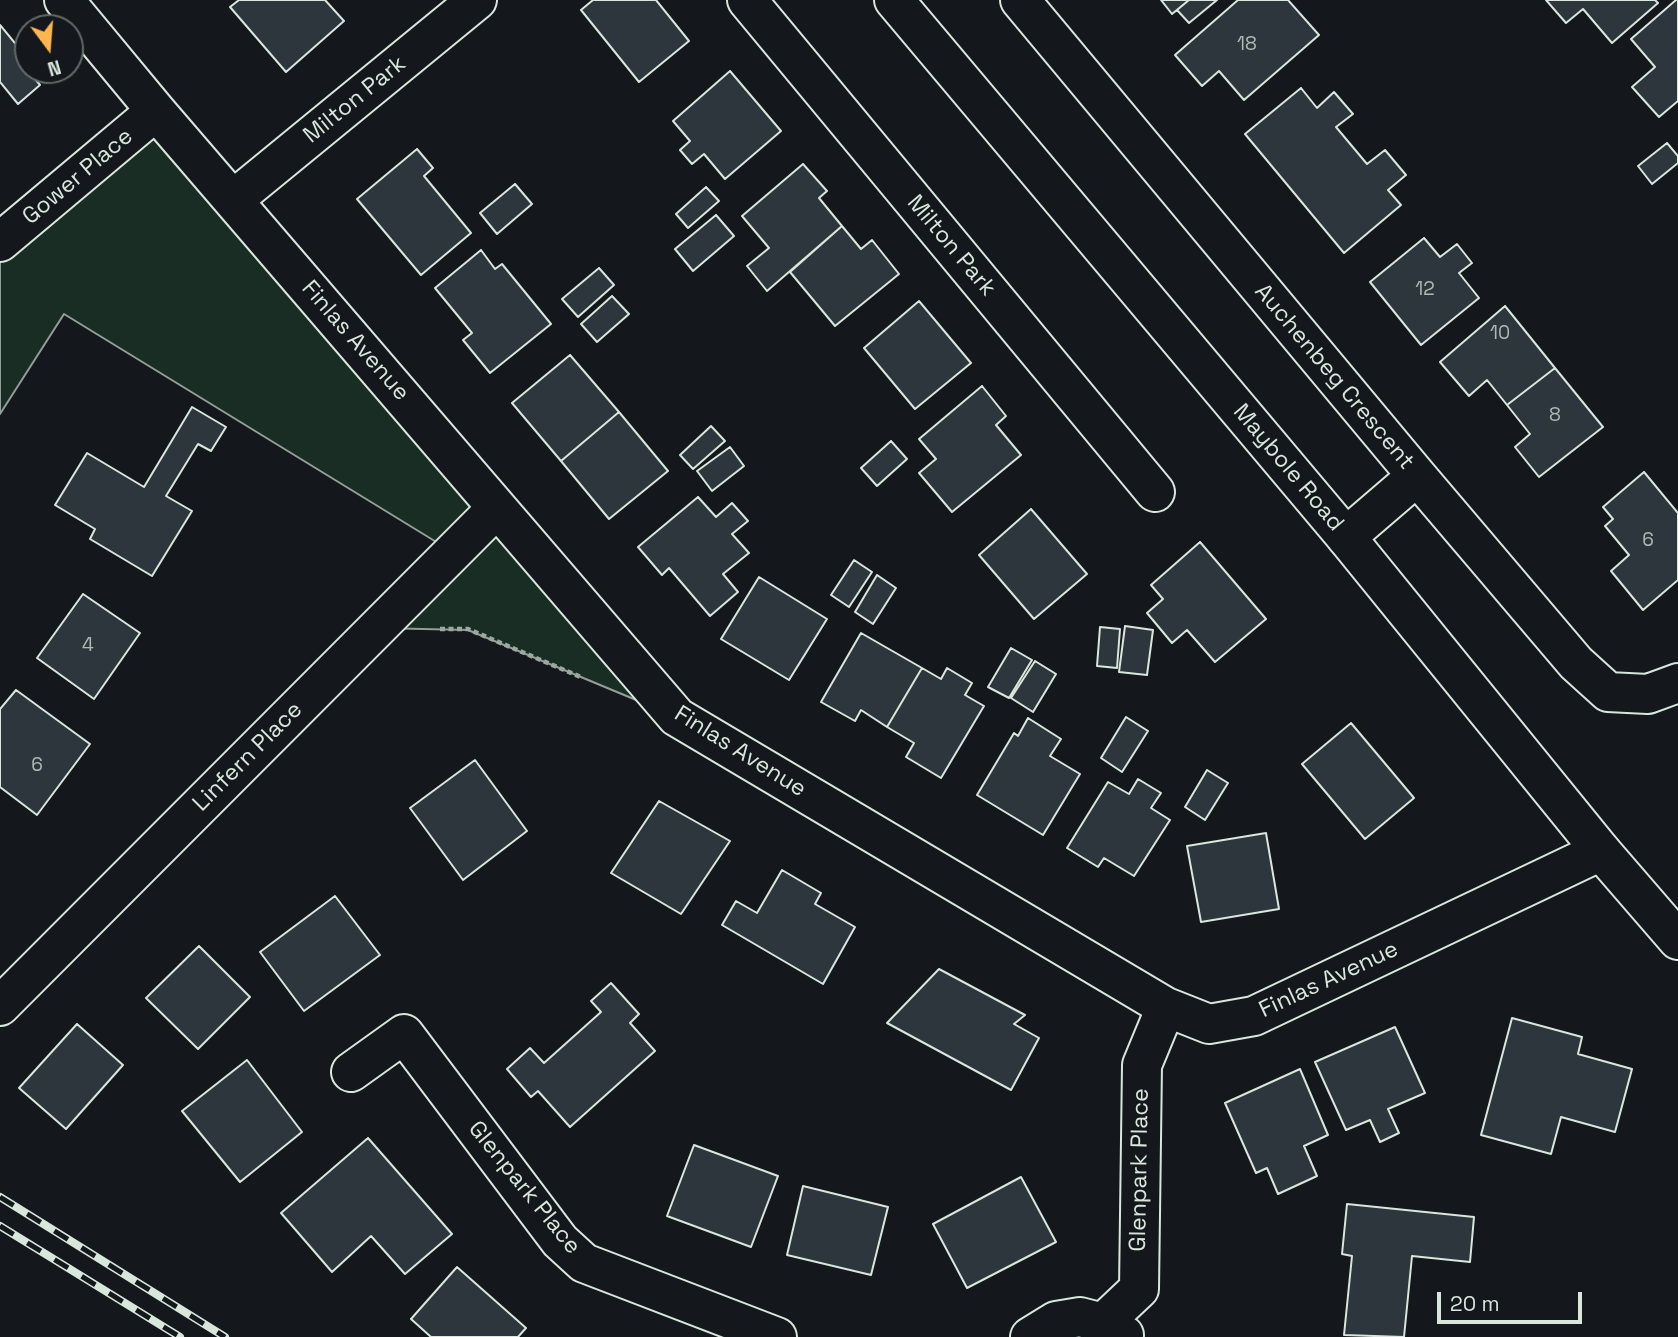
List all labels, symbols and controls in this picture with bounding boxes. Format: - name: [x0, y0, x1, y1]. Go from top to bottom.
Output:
- north arrow: [14, 14, 84, 84]
- house number: 18: [1237, 34, 1257, 56]
- street label: Milton Park: [298, 50, 412, 150]
- text: N: [45, 54, 64, 82]
- street label: Gower Place: [17, 123, 139, 231]
- street label: Milton Park: [901, 190, 1001, 302]
- street label: Finlas Avenue: [295, 275, 415, 407]
- street label: Auchenbeg Crescent: [1248, 279, 1420, 475]
- house number: 12: [1415, 279, 1435, 301]
- house number: 10: [1490, 323, 1510, 345]
- street label: Maybole Road: [1227, 399, 1349, 537]
- house number: 8: [1549, 405, 1561, 427]
- house number: 6: [1642, 530, 1654, 552]
- house number: 4: [82, 635, 94, 657]
- street label: Linfern Place: [187, 696, 309, 818]
- street label: Finlas Avenue: [669, 701, 811, 803]
- house number: 6: [31, 755, 43, 777]
- street label: Finlas Avenue: [1255, 936, 1403, 1024]
- street label: Glenpark Place: [1125, 1088, 1155, 1252]
- street label: Glenpark Place: [462, 1116, 586, 1260]
- scale bar: [1440, 1278, 1585, 1322]
- text: 20 m: [1450, 1290, 1500, 1317]

